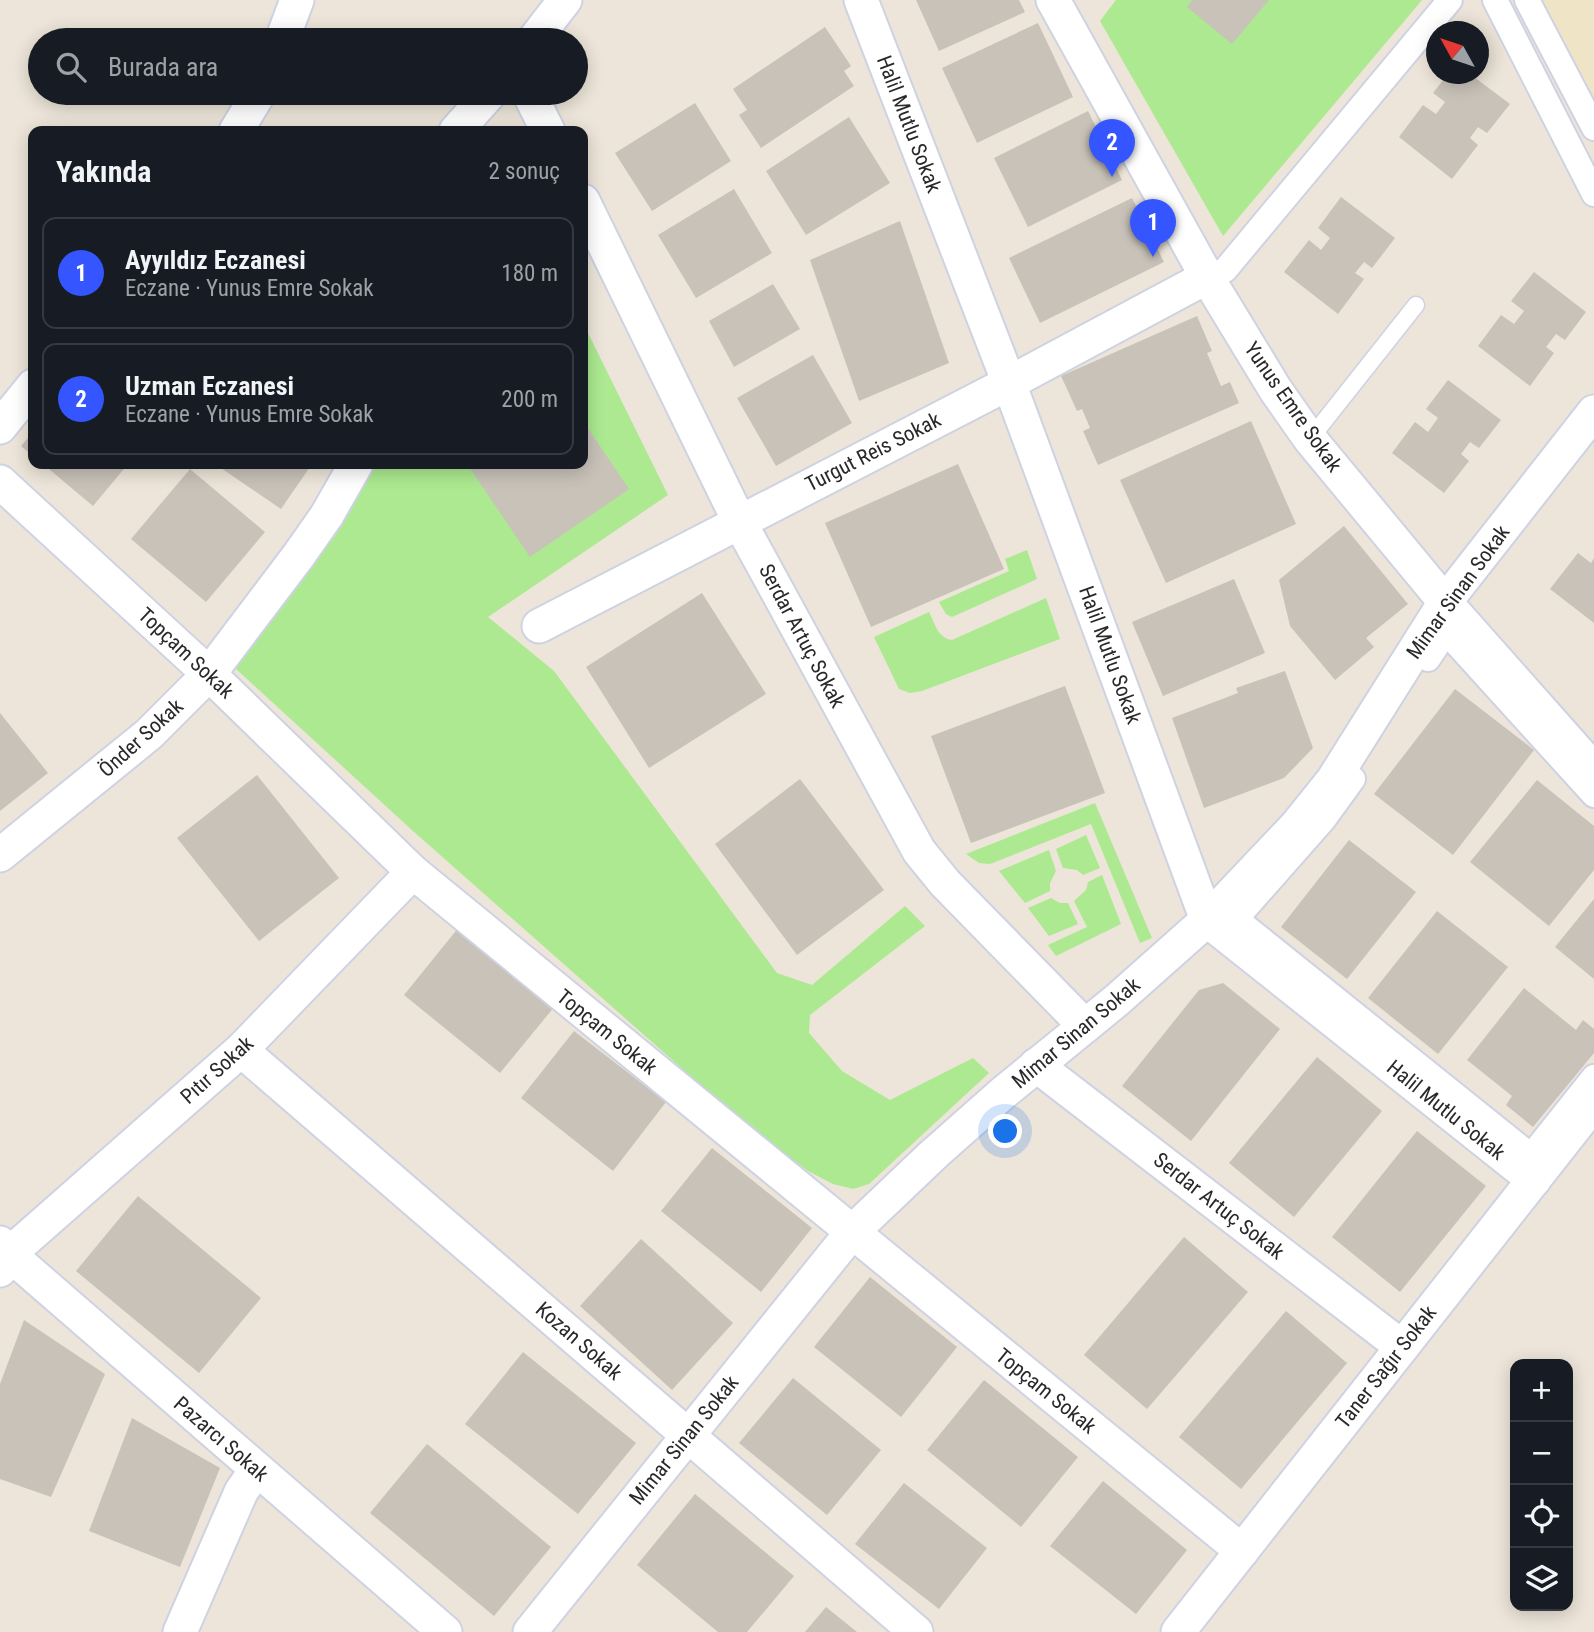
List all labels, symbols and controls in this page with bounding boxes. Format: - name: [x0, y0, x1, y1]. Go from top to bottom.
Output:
- north arrow: [1426, 21, 1489, 84]
- search box: [28, 28, 588, 105]
- icon: search: [52, 48, 90, 86]
- text: Burada ara: [108, 52, 218, 82]
- street label: Halil Mutlu Sokak: [872, 52, 946, 196]
- pin: 2: [1089, 119, 1135, 177]
- text: Yakında: [56, 154, 151, 189]
- text: 2 sonuç: [488, 158, 560, 185]
- pin: 1: [1130, 199, 1176, 257]
- text: Ayyıldız Eczanesi: [125, 245, 306, 275]
- text: 1: [75, 260, 87, 287]
- text: 180 m: [501, 260, 558, 287]
- text: Eczane · Yunus Emre Sokak: [125, 275, 374, 302]
- street label: Yunus Emre Sokak: [1239, 337, 1347, 477]
- text: Uzman Eczanesi: [125, 371, 294, 401]
- text: 2: [75, 386, 87, 413]
- text: 200 m: [501, 386, 558, 413]
- text: Eczane · Yunus Emre Sokak: [125, 401, 374, 428]
- street label: Turgut Reis Sokak: [801, 407, 945, 496]
- street label: Mimar Sinan Sokak: [1402, 520, 1515, 663]
- street label: Serdar Artuç Sokak: [754, 560, 850, 712]
- street label: Halil Mutlu Sokak: [1074, 583, 1146, 728]
- street label: Topçam Sokak: [133, 603, 239, 704]
- street label: Önder Sokak: [94, 694, 188, 782]
- street label: Mimar Sinan Sokak: [1007, 972, 1145, 1093]
- street label: Topçam Sokak: [552, 984, 662, 1080]
- street label: Pıtır Sokak: [176, 1031, 259, 1109]
- street label: Halil Mutlu Sokak: [1382, 1055, 1510, 1165]
- your location: [988, 1114, 1022, 1148]
- street label: Serdar Artuç Sokak: [1149, 1148, 1289, 1265]
- street label: Kozan Sokak: [531, 1297, 627, 1385]
- street label: Taner Sağır Sokak: [1331, 1301, 1442, 1433]
- street label: Topçam Sokak: [991, 1343, 1101, 1439]
- map controls: [1510, 1359, 1573, 1611]
- button: +: [1510, 1359, 1573, 1422]
- street label: Mimar Sinan Sokak: [625, 1370, 744, 1509]
- street label: Pazarcı Sokak: [169, 1392, 273, 1487]
- button: −: [1510, 1422, 1573, 1485]
- button: locate: [1510, 1485, 1573, 1548]
- button: layers: [1510, 1548, 1573, 1611]

